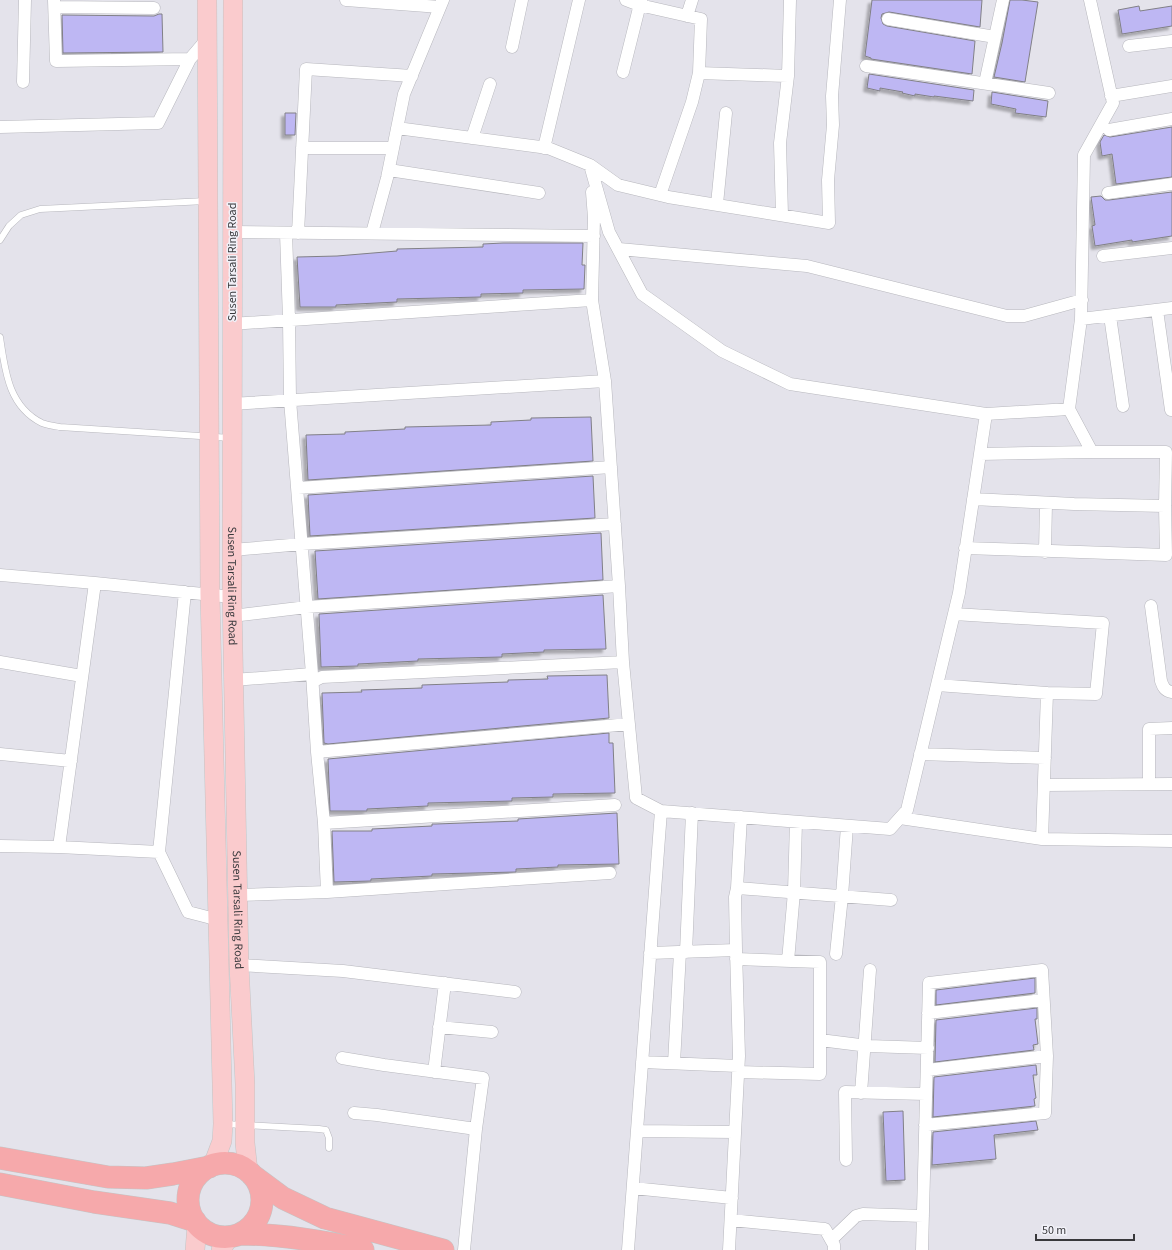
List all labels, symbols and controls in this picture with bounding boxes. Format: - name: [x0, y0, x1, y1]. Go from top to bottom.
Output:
- street label: Susen Tarsali Ring Road: [224, 203, 241, 321]
- street label: Susen Tarsali Ring Road: [223, 527, 241, 646]
- street label: Susen Tarsali Ring Road: [228, 850, 248, 970]
- scale bar: [1036, 1216, 1134, 1242]
- text: 50 m: [1042, 1222, 1066, 1239]

